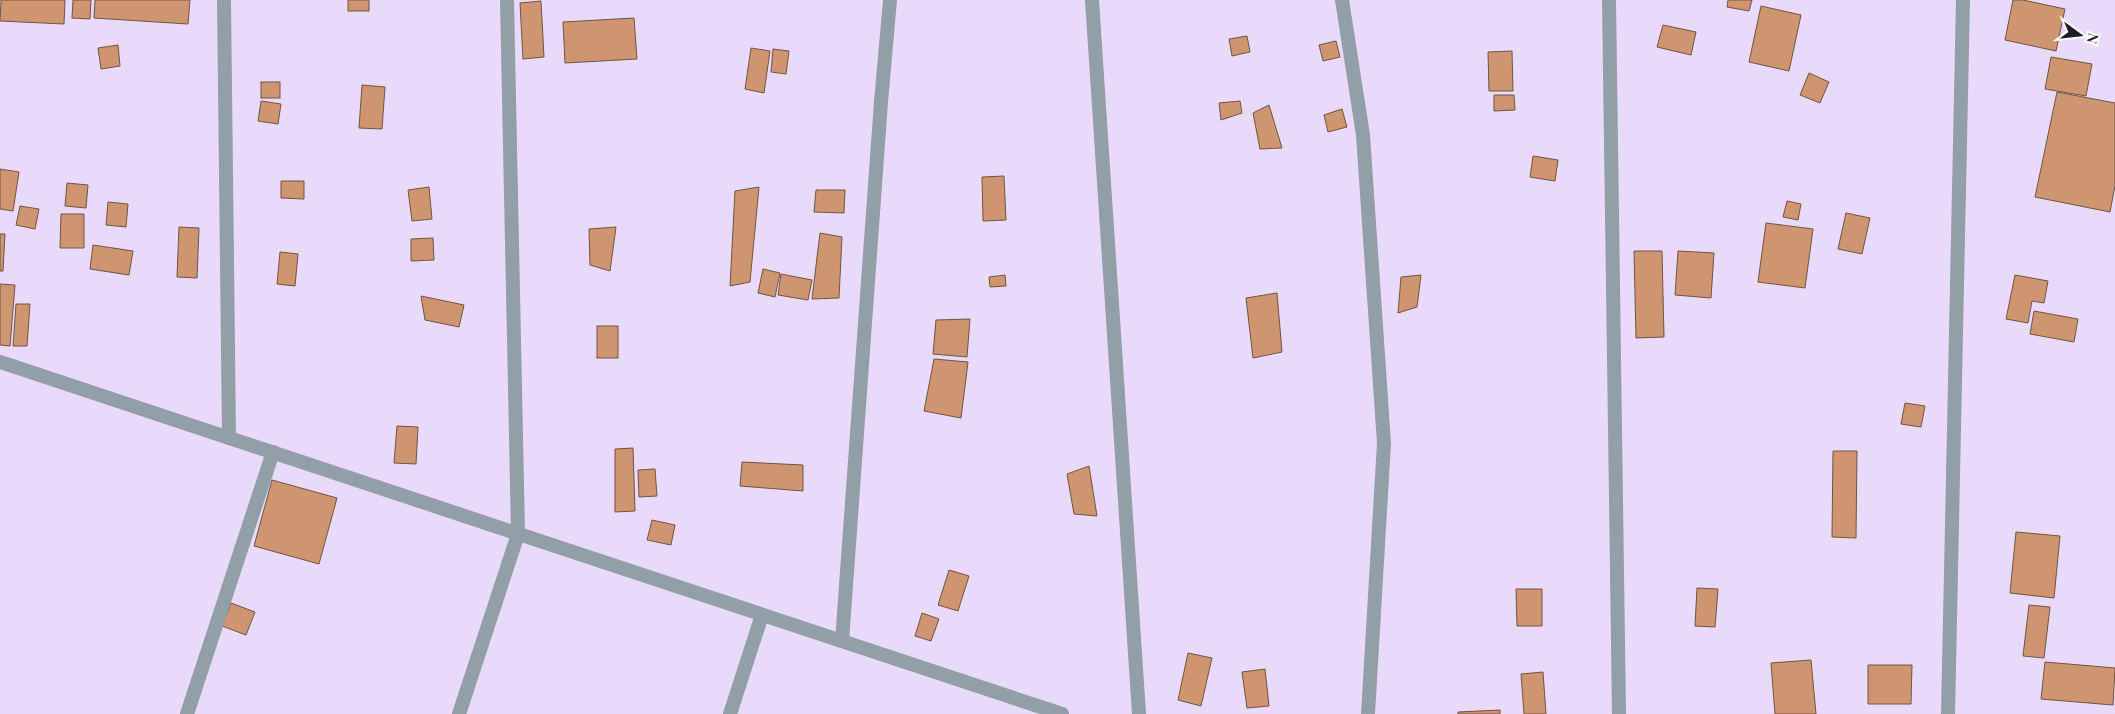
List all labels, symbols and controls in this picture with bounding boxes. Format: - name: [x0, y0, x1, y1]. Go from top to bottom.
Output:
- north arrow: [2055, 10, 2105, 60]
- text: N: [2083, 31, 2104, 46]

